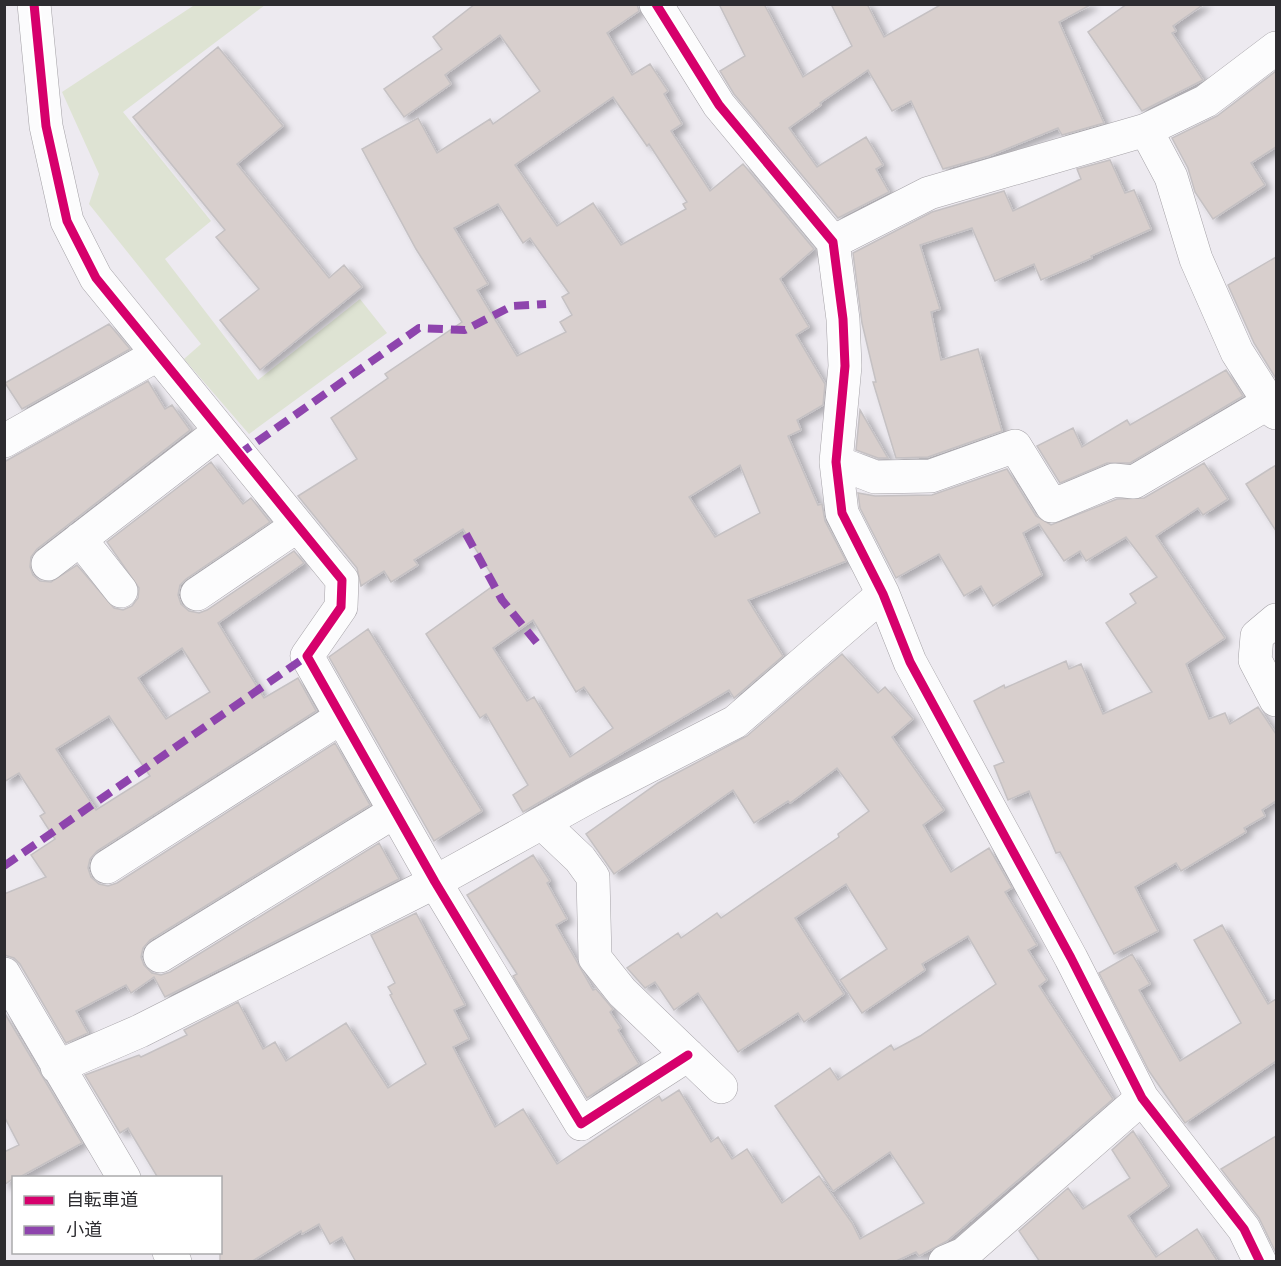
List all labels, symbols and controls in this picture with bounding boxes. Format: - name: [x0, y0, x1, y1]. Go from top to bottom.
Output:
- legend: [12, 1176, 222, 1254]
- text: 自転車道: [66, 1187, 138, 1212]
- text: 小道: [66, 1217, 102, 1242]

